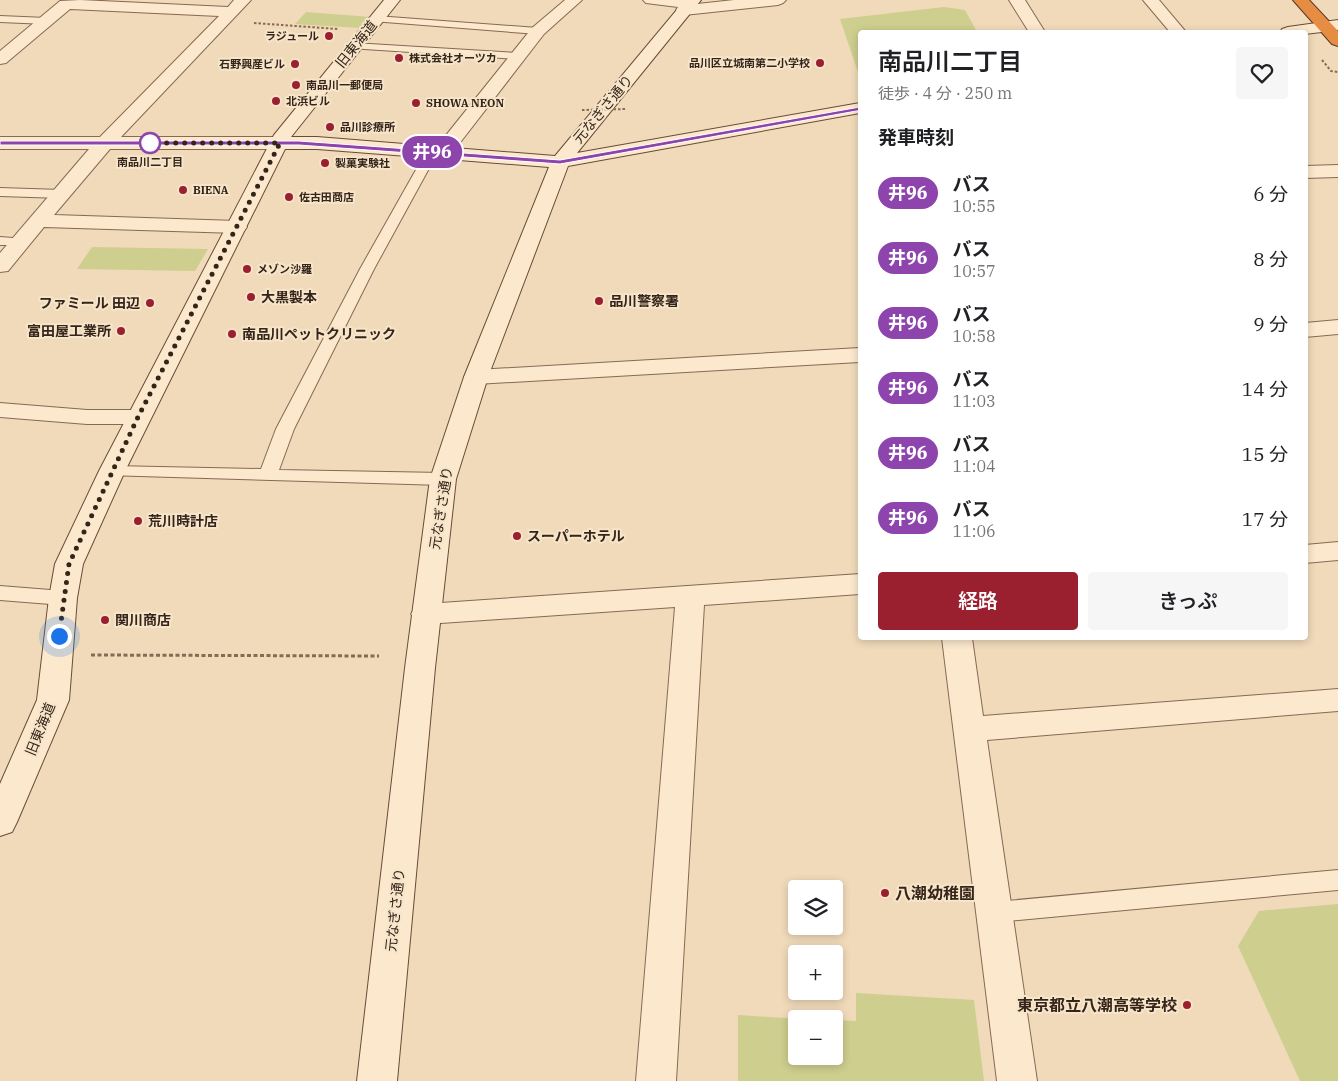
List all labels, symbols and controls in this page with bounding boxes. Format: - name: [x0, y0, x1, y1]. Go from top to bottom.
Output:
- street label: 旧東海道: [331, 17, 381, 71]
- place label: ラジュール: [265, 29, 319, 43]
- marker: ラジュール: [323, 30, 335, 42]
- text: 南品川二丁目: [878, 45, 1022, 77]
- button: heart: [1236, 47, 1288, 99]
- place label: 株式会社オーツカ: [409, 51, 497, 65]
- marker: 株式会社オーツカ: [393, 52, 405, 64]
- place label: 品川区立城南第二小学校: [689, 56, 810, 70]
- place label: 石野興産ビル: [219, 57, 285, 71]
- marker: 品川区立城南第二小学校: [814, 57, 826, 69]
- marker: 石野興産ビル: [289, 58, 301, 70]
- street label: 元なぎさ通り: [569, 71, 637, 147]
- place label: 南品川一郵便局: [306, 78, 383, 92]
- marker: 南品川一郵便局: [290, 79, 302, 91]
- text: 徒歩 · 4 分 · 250 m: [878, 83, 1012, 103]
- place label: 北浜ビル: [286, 94, 330, 108]
- marker: 北浜ビル: [270, 95, 282, 107]
- place label: SHOWA NEON: [426, 96, 504, 110]
- marker: SHOWA NEON: [410, 97, 422, 109]
- place label: 品川診療所: [340, 120, 395, 134]
- marker: 品川診療所: [324, 121, 336, 133]
- text: 発車時刻: [878, 125, 954, 149]
- marker: 南品川二丁目: [139, 132, 161, 154]
- line badge: 井96: [403, 136, 461, 168]
- text: 井96: [412, 140, 452, 163]
- place label: 南品川二丁目: [117, 155, 183, 169]
- place label: 製菓実験社: [335, 156, 390, 170]
- marker: 製菓実験社: [319, 157, 331, 169]
- text: バス: [953, 172, 991, 196]
- text: 井96: [888, 181, 928, 204]
- text: 6 分: [1253, 182, 1288, 206]
- place label: BIENA: [193, 183, 229, 197]
- marker: BIENA: [177, 184, 189, 196]
- place label: 佐古田商店: [299, 190, 354, 204]
- marker: 佐古田商店: [283, 191, 295, 203]
- text: 10:55: [953, 196, 996, 216]
- text: バス: [953, 237, 991, 261]
- text: 井96: [888, 246, 928, 269]
- text: 8 分: [1253, 247, 1288, 271]
- text: 10:57: [953, 261, 996, 281]
- place label: メゾン沙羅: [257, 262, 312, 276]
- marker: メゾン沙羅: [241, 263, 253, 275]
- place label: 大黒製本: [261, 288, 317, 306]
- marker: 大黒製本: [245, 291, 257, 303]
- place label: 品川警察署: [609, 292, 679, 310]
- place label: ファミール 田辺: [39, 294, 140, 312]
- marker: 品川警察署: [593, 295, 605, 307]
- marker: ファミール 田辺: [144, 297, 156, 309]
- text: バス: [953, 302, 991, 326]
- text: 井96: [888, 311, 928, 334]
- text: 9 分: [1253, 312, 1288, 336]
- place label: 富田屋工業所: [27, 322, 111, 340]
- marker: 富田屋工業所: [115, 325, 127, 337]
- place label: 南品川ペットクリニック: [242, 325, 396, 343]
- text: 10:58: [953, 326, 996, 346]
- marker: 南品川ペットクリニック: [226, 328, 238, 340]
- text: バス: [953, 367, 991, 391]
- text: 井96: [888, 376, 928, 399]
- text: 14 分: [1242, 377, 1288, 401]
- text: 11:03: [953, 391, 996, 411]
- text: バス: [953, 432, 991, 456]
- text: 井96: [888, 441, 928, 464]
- text: 15 分: [1242, 442, 1288, 466]
- text: 11:04: [953, 456, 996, 476]
- street label: 元なぎさ通り: [426, 465, 456, 551]
- text: バス: [953, 497, 991, 521]
- text: 井96: [888, 506, 928, 529]
- text: 17 分: [1242, 507, 1288, 531]
- place label: 荒川時計店: [148, 512, 218, 530]
- marker: 荒川時計店: [132, 515, 144, 527]
- text: 11:06: [953, 521, 996, 541]
- place label: スーパーホテル: [527, 527, 625, 545]
- marker: スーパーホテル: [511, 530, 523, 542]
- button: 経路: [878, 572, 1078, 630]
- button: きっぷ: [1088, 572, 1288, 630]
- place label: 関川商店: [115, 611, 171, 629]
- marker: 関川商店: [99, 614, 111, 626]
- your location: [47, 624, 72, 649]
- street label: 旧東海道: [21, 700, 59, 758]
- street label: 元なぎさ通り: [382, 867, 408, 953]
- map controls: [788, 880, 843, 1065]
- button: layers: [788, 880, 843, 935]
- place label: 八潮幼稚園: [895, 883, 975, 903]
- marker: 八潮幼稚園: [879, 887, 891, 899]
- button: +: [788, 945, 843, 1000]
- place label: 東京都立八潮高等学校: [1017, 995, 1177, 1015]
- marker: 東京都立八潮高等学校: [1181, 999, 1193, 1011]
- button: −: [788, 1010, 843, 1065]

